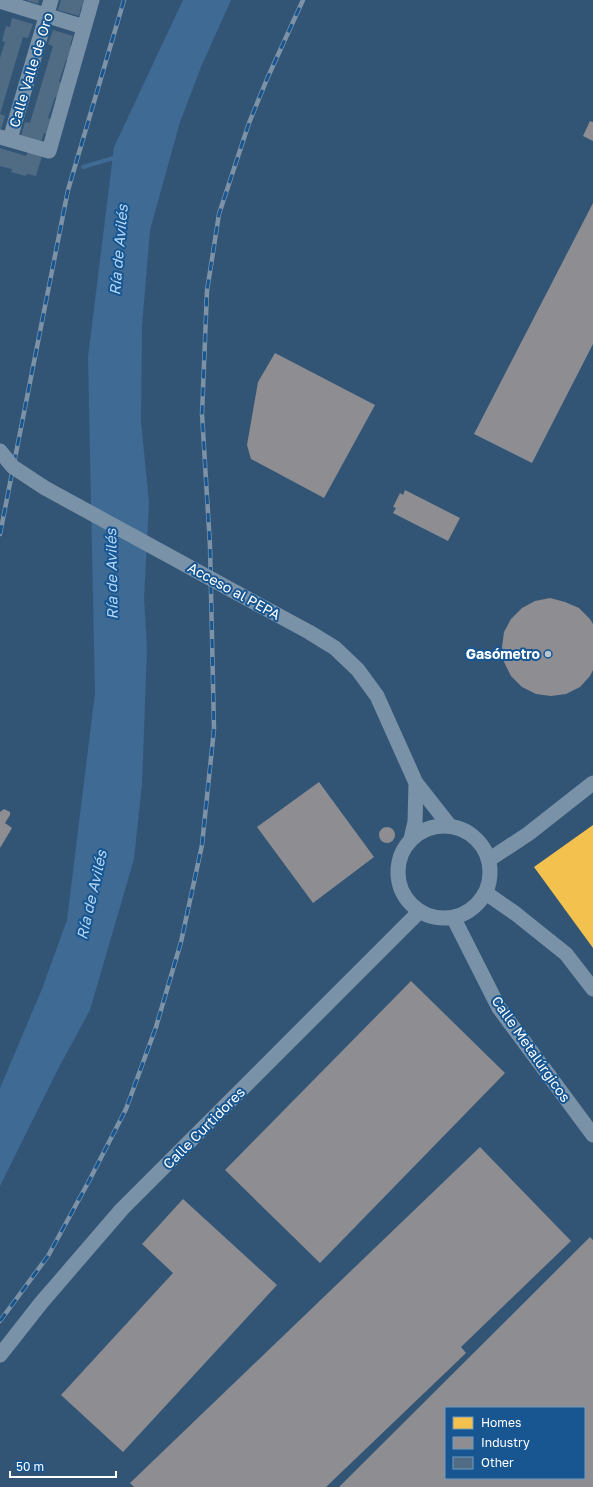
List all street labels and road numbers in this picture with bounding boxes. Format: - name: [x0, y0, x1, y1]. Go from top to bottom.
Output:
- street label: Calle Valle de Oro: [5, 10, 56, 129]
- street label: Acceso al PEPA: [185, 558, 284, 623]
- street label: Calle Metalúrgicos: [488, 992, 574, 1105]
- street label: Calle Curtidores: [159, 1083, 248, 1172]

